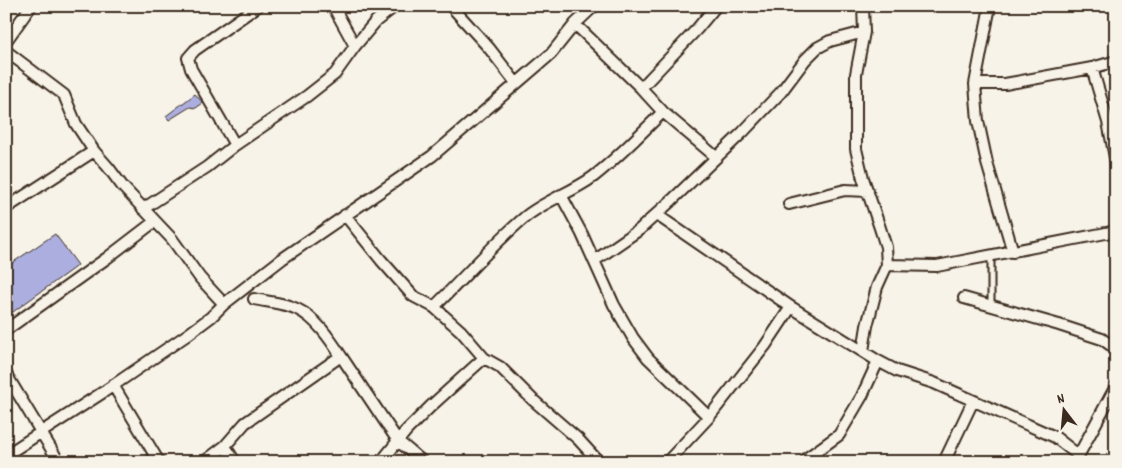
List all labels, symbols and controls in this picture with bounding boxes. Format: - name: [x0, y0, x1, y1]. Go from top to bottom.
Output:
- north arrow: [1040, 386, 1090, 436]
- text: N: [1055, 389, 1067, 410]

